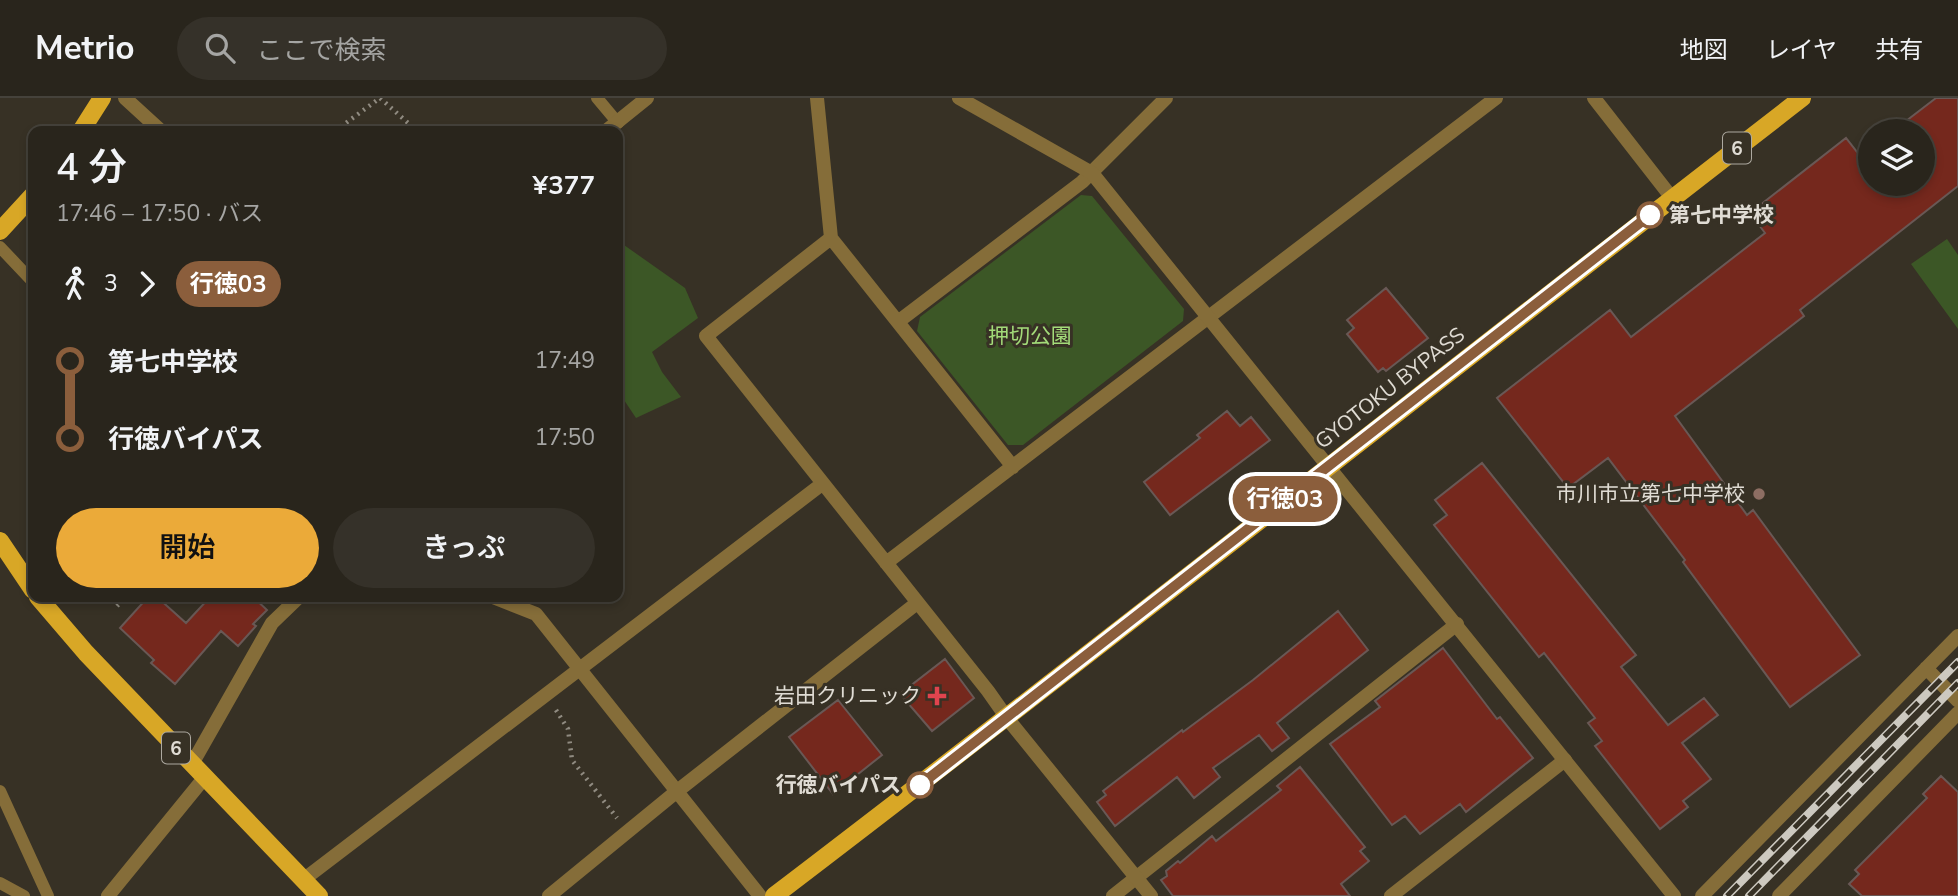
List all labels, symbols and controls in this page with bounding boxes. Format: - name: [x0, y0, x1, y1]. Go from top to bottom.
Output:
- search box: [177, 17, 667, 80]
- text: Metrio: [35, 26, 135, 71]
- icon: search: [201, 29, 239, 67]
- text: ここで検索: [257, 33, 387, 68]
- text: 地図: [1680, 34, 1728, 66]
- text: レイヤ: [1766, 34, 1837, 66]
- text: 共有: [1875, 34, 1923, 66]
- map controls: [1858, 119, 1935, 196]
- button: layers: [1858, 119, 1935, 196]
- road number: 6: [1723, 132, 1751, 164]
- text: 4 分: [56, 142, 127, 193]
- text: ¥377: [533, 168, 595, 203]
- text: 17:46 – 17:50 · バス: [56, 198, 263, 229]
- place label: 第七中学校: [1669, 201, 1774, 229]
- marker: 第七中学校: [1637, 202, 1663, 228]
- icon: walk: [56, 265, 94, 303]
- icon: forward: [128, 265, 166, 303]
- text: 3: [104, 268, 118, 299]
- text: 行徳03: [190, 268, 267, 300]
- street label: GYOTOKU BYPASS: [1309, 321, 1471, 455]
- park label: 押切公園: [988, 322, 1072, 350]
- text: 第七中学校: [108, 345, 238, 380]
- text: 17:49: [535, 345, 595, 376]
- text: 行徳バイパス: [108, 422, 263, 457]
- text: 17:50: [535, 422, 595, 453]
- line badge: 行徳03: [1236, 476, 1334, 522]
- place label: 市川市立第七中学校: [1556, 480, 1745, 508]
- text: 行徳03: [1247, 483, 1323, 515]
- marker: 市川市立第七中学校: [1751, 486, 1767, 502]
- button: 開始: [56, 508, 319, 588]
- button: きっぷ: [333, 508, 595, 588]
- place label: 岩田クリニック: [774, 682, 921, 710]
- marker: 岩田クリニック: [927, 686, 947, 706]
- road number: 6: [162, 733, 190, 764]
- place label: 行徳バイパス: [775, 771, 901, 799]
- marker: 行徳バイパス: [907, 772, 933, 798]

